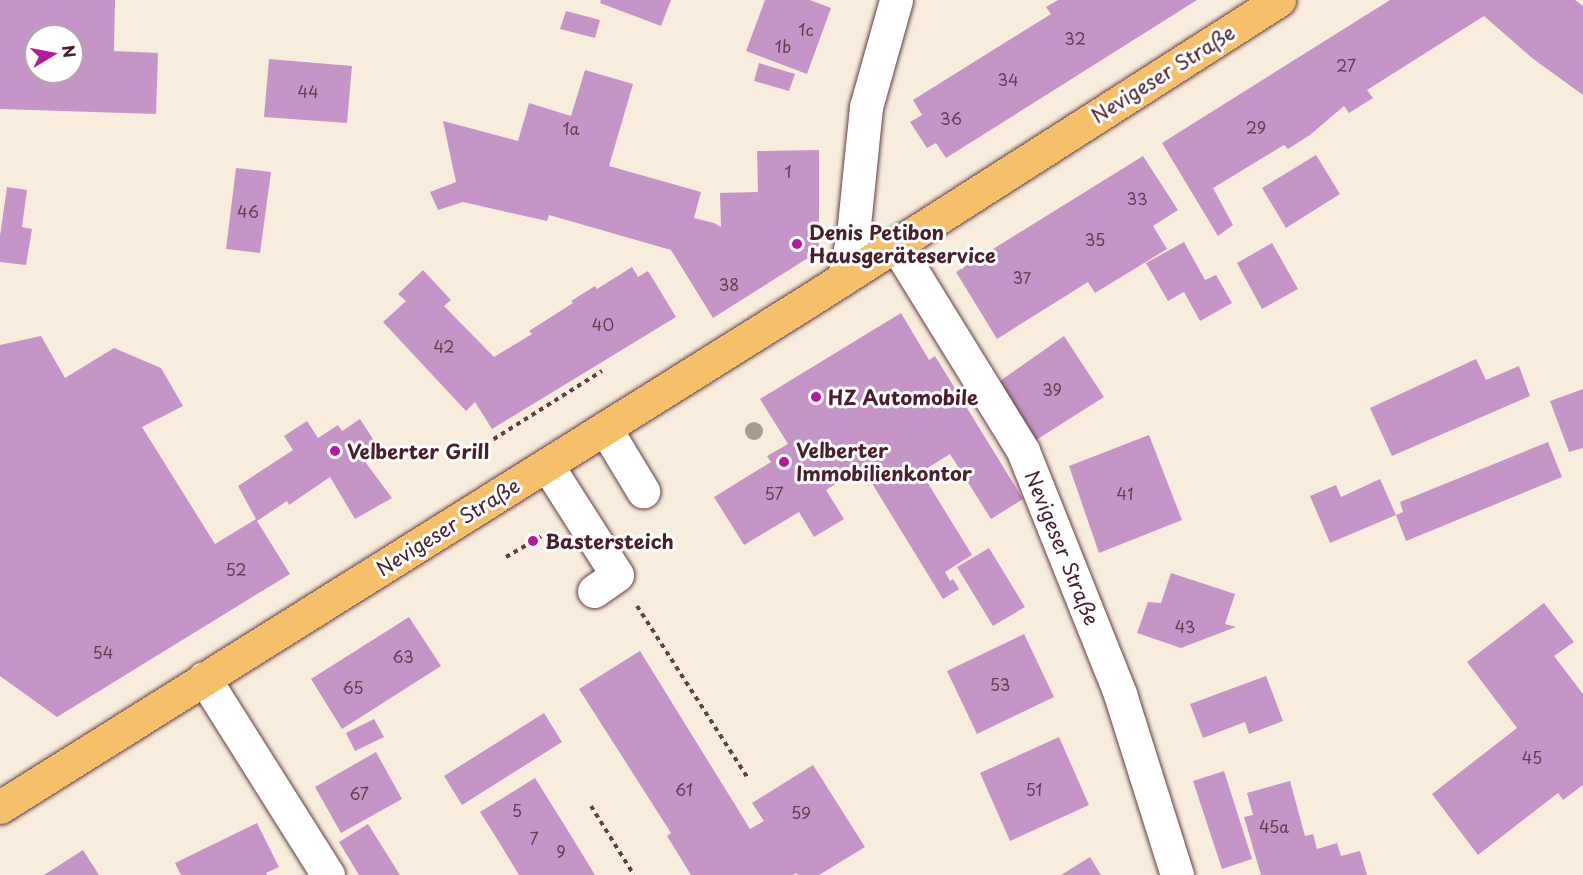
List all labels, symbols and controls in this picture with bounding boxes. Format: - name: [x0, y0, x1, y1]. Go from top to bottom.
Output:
- house number: 1c: [798, 19, 814, 39]
- street label: Nevigeser Straße: [1087, 20, 1239, 128]
- north arrow: [24, 24, 84, 84]
- house number: 32: [1064, 28, 1086, 48]
- house number: 1b: [775, 36, 791, 56]
- text: N: [57, 43, 83, 60]
- house number: 27: [1336, 55, 1356, 75]
- house number: 34: [997, 69, 1019, 89]
- house number: 44: [297, 81, 319, 101]
- house number: 36: [940, 108, 962, 128]
- house number: 29: [1246, 117, 1266, 137]
- house number: 1a: [562, 118, 580, 138]
- house number: 1: [784, 161, 792, 181]
- house number: 33: [1126, 188, 1148, 208]
- house number: 46: [237, 201, 259, 221]
- place label: Denis Petibon Hausgeräteservice: [809, 220, 996, 267]
- house number: 35: [1085, 229, 1105, 249]
- marker: Denis Petibon Hausgeräteservice: [790, 237, 804, 251]
- house number: 37: [1013, 267, 1031, 287]
- house number: 38: [719, 274, 739, 294]
- house number: 40: [592, 314, 614, 334]
- house number: 42: [433, 336, 455, 356]
- house number: 39: [1042, 379, 1062, 399]
- place label: HZ Automobile: [828, 385, 979, 409]
- marker: HZ Automobile: [809, 390, 823, 404]
- place label: Velberter Immobilienkontor: [796, 438, 972, 485]
- place label: Velberter Grill: [347, 439, 490, 463]
- marker: Velberter Grill: [328, 444, 342, 458]
- marker: Velberter Immobilienkontor: [777, 455, 791, 469]
- street label: Nevigeser Straße: [1020, 467, 1104, 629]
- street label: Nevigeser Straße: [372, 473, 524, 581]
- house number: 57: [764, 483, 784, 503]
- house number: 41: [1117, 483, 1133, 503]
- place label: Bastersteich: [545, 529, 674, 553]
- marker: Bastersteich: [526, 534, 540, 548]
- house number: 52: [225, 559, 247, 579]
- house number: 43: [1175, 616, 1195, 636]
- house number: 54: [93, 642, 113, 662]
- house number: 63: [392, 646, 414, 666]
- house number: 53: [990, 674, 1010, 694]
- house number: 65: [342, 677, 364, 697]
- house number: 45: [1522, 747, 1542, 767]
- house number: 61: [675, 779, 693, 799]
- house number: 51: [1025, 779, 1043, 799]
- house number: 67: [349, 783, 369, 803]
- house number: 5: [512, 800, 522, 820]
- house number: 59: [791, 802, 811, 822]
- house number: 45a: [1259, 816, 1289, 836]
- house number: 7: [529, 828, 539, 848]
- house number: 9: [556, 841, 566, 861]

